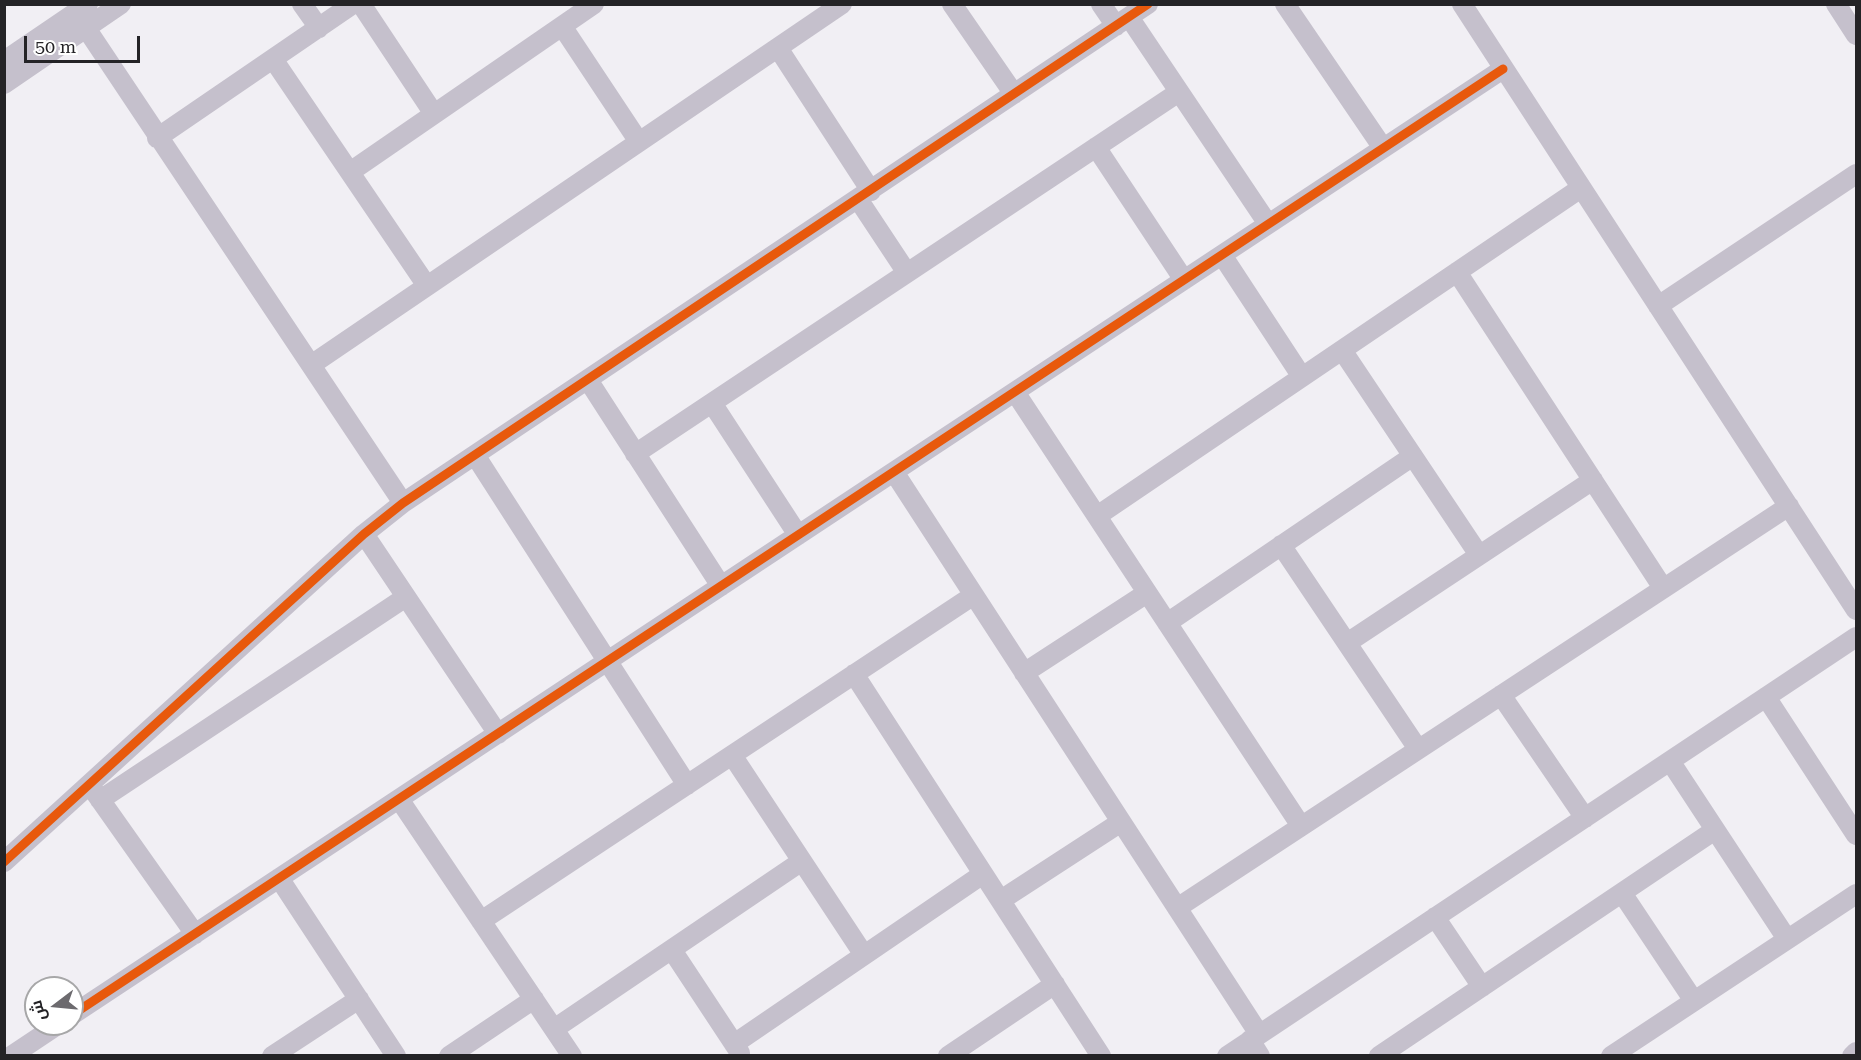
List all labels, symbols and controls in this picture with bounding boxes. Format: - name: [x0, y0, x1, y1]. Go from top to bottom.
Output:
- scale bar: [27, 24, 142, 62]
- text: 50 m: [35, 36, 76, 57]
- north arrow: [24, 976, 84, 1036]
- text: ش: [26, 998, 50, 1023]

